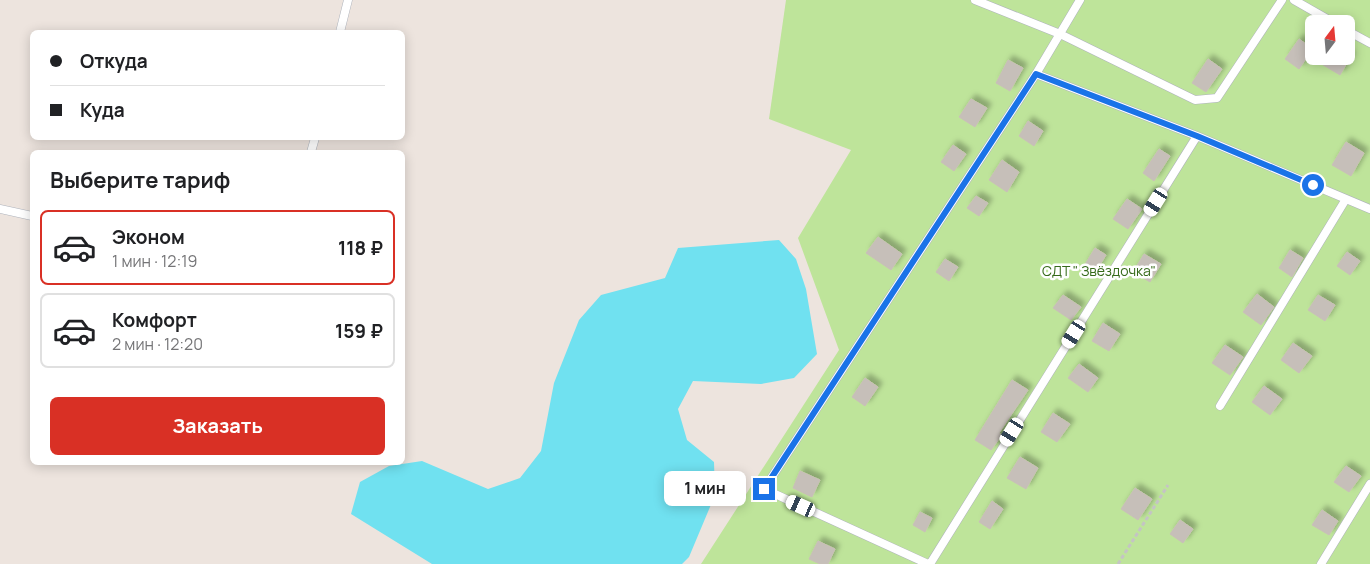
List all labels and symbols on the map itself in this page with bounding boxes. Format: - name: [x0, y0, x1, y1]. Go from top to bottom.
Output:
- north arrow: [1305, 15, 1355, 65]
- route start: [1302, 174, 1324, 196]
- car: [1141, 185, 1170, 219]
- park label: СДТ " Звёздочка": [1042, 261, 1156, 280]
- car: [1059, 317, 1088, 351]
- car: [997, 415, 1026, 449]
- callout: 1 мин: [664, 472, 746, 506]
- route end: [753, 478, 775, 500]
- car: [784, 493, 817, 519]

